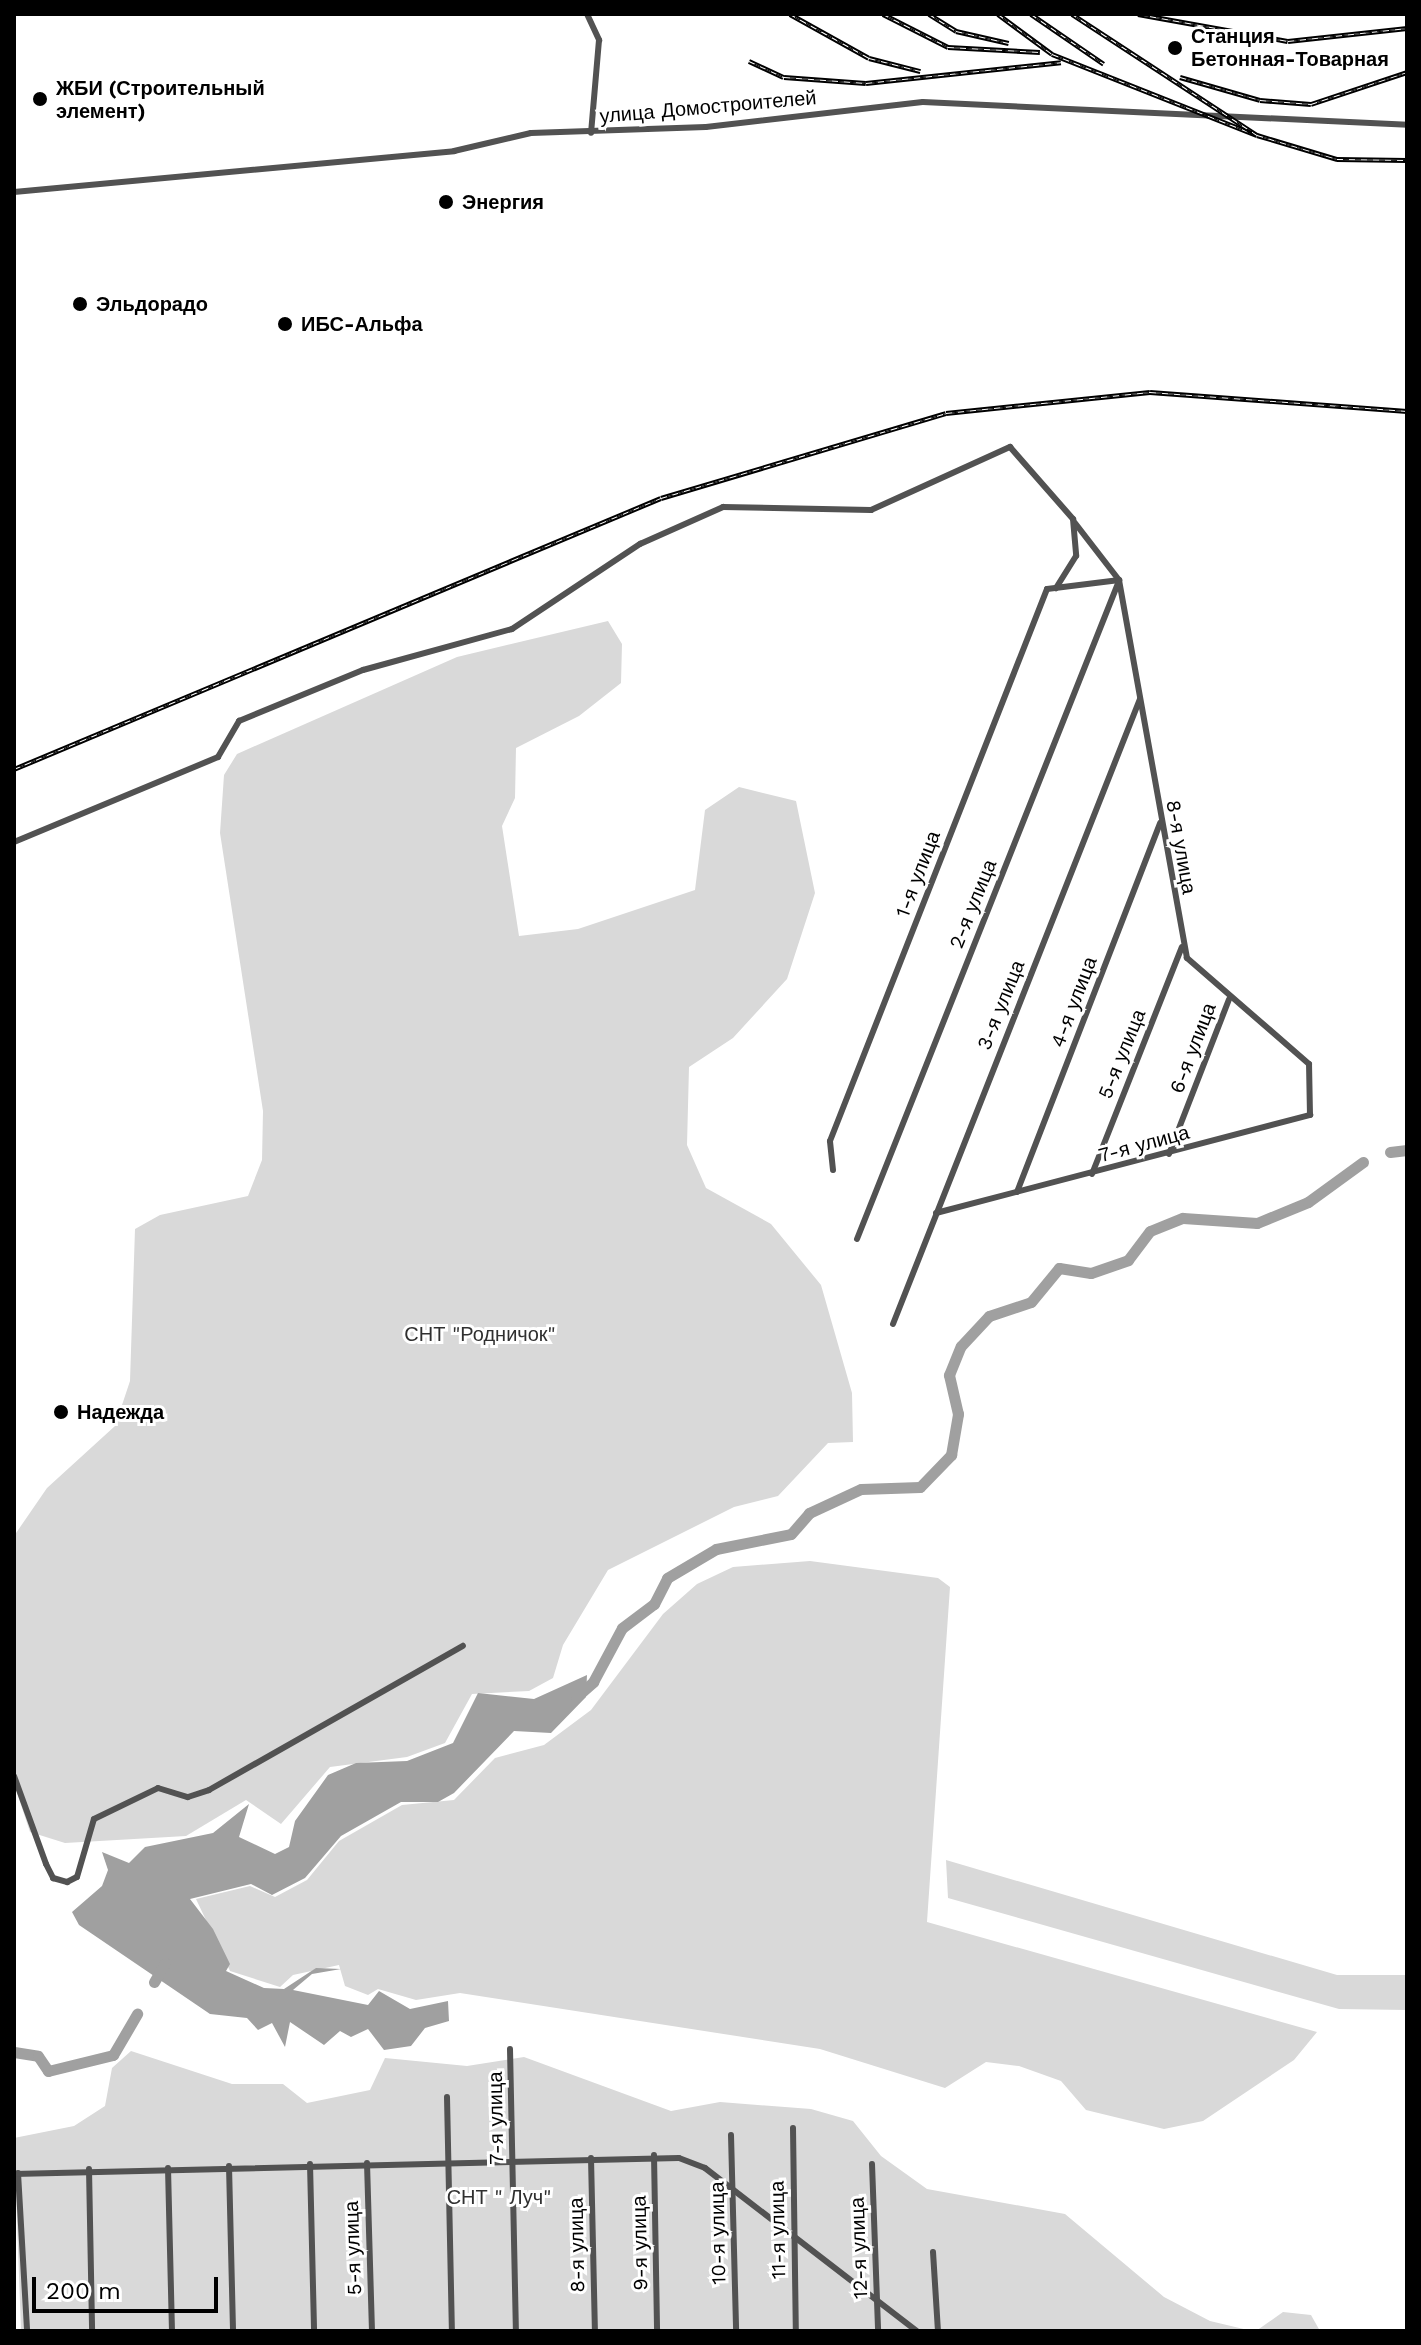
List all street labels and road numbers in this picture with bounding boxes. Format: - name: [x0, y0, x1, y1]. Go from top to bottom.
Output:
- street label: улица Домостроителей: [599, 86, 817, 128]
- street label: 8-я улица: [1161, 798, 1201, 896]
- street label: 1-я улица: [891, 827, 945, 921]
- street label: 2-я улица: [944, 856, 1002, 952]
- street label: 4-я улица: [1046, 953, 1102, 1051]
- street label: 3-я улица: [972, 957, 1030, 1053]
- street label: 6-я улица: [1165, 999, 1221, 1097]
- street label: 5-я улица: [1093, 1006, 1151, 1102]
- street label: 7-я улица: [1096, 1120, 1192, 1168]
- street label: 7-я улица: [483, 2071, 509, 2165]
- street label: 10-я улица: [705, 2181, 731, 2285]
- street label: 11-я улица: [765, 2181, 791, 2279]
- street label: 9-я улица: [627, 2195, 653, 2291]
- street label: 8-я улица: [564, 2197, 590, 2293]
- street label: 12-я улица: [845, 2197, 873, 2299]
- street label: 5-я улица: [339, 2200, 367, 2296]

